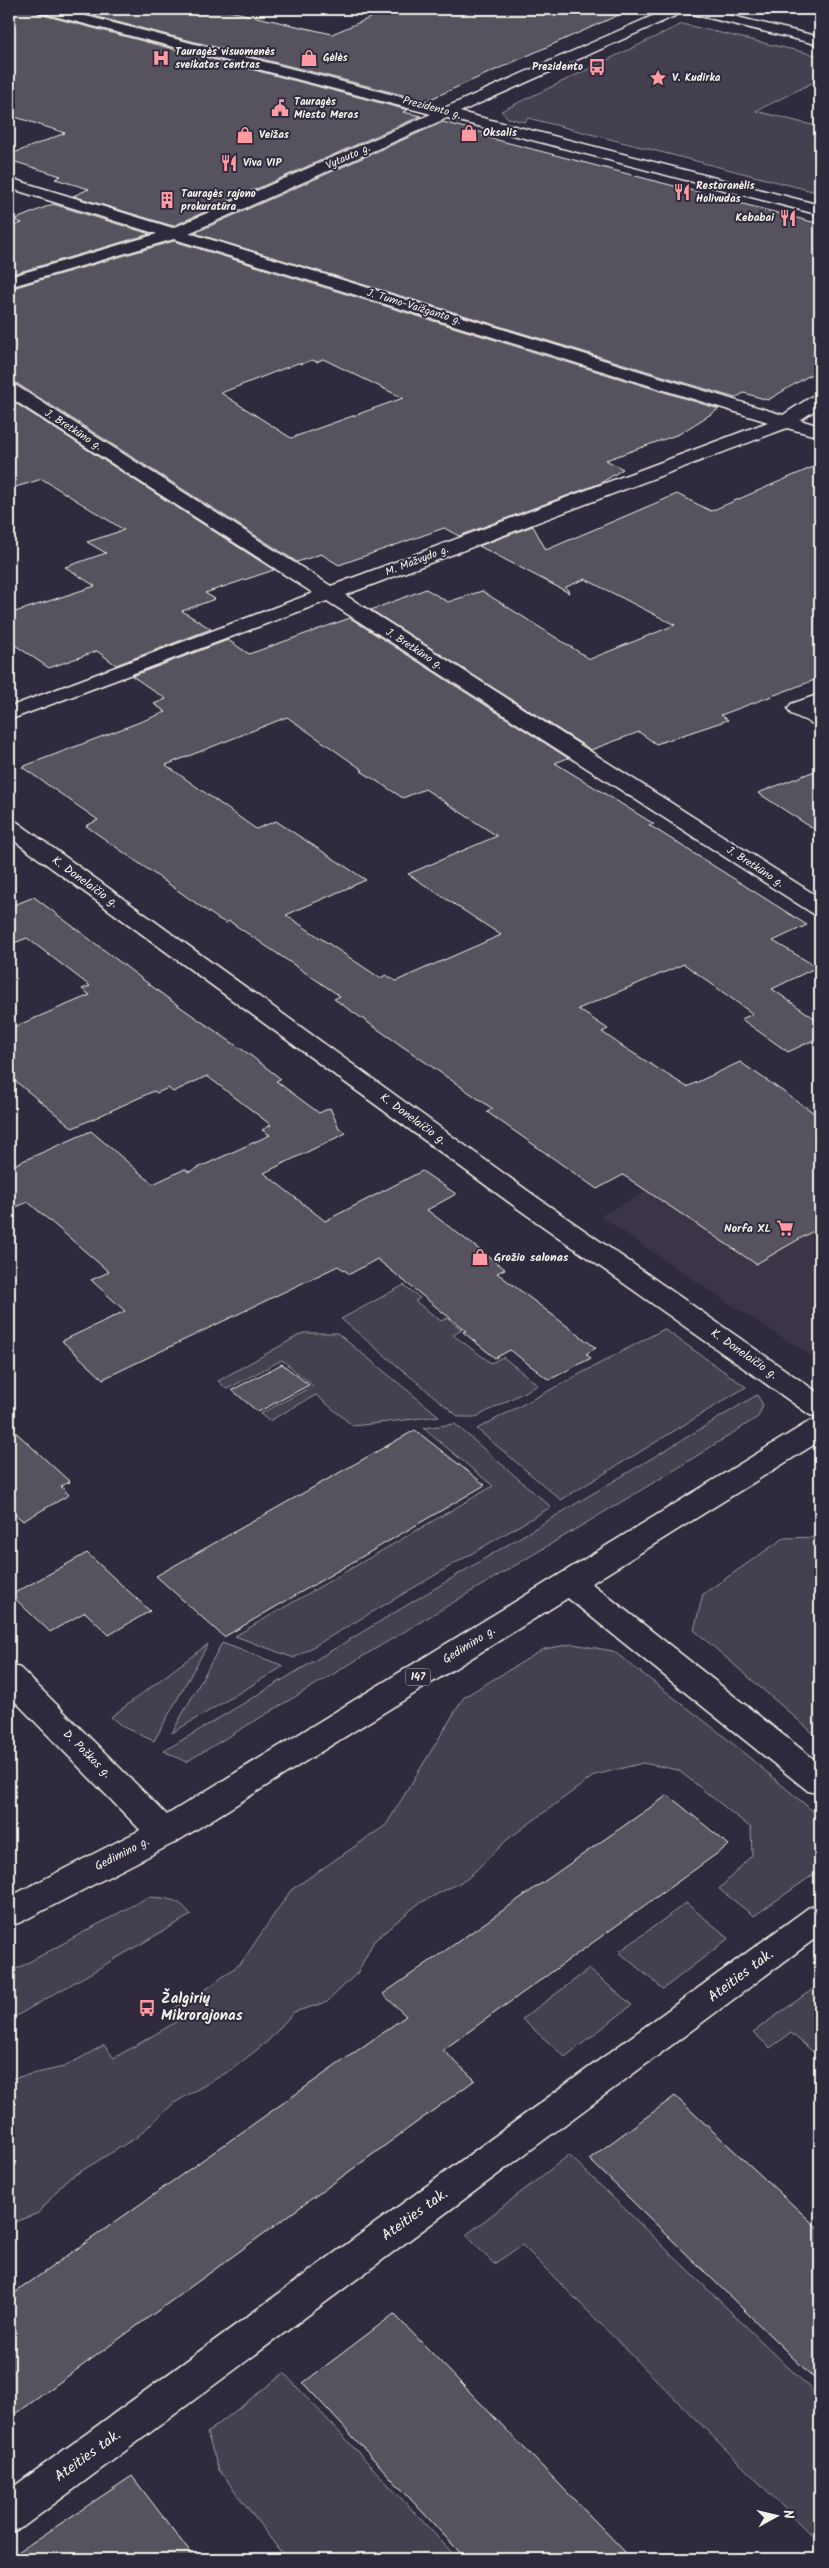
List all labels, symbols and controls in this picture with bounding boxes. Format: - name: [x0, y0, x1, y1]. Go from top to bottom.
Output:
- place label: Tauragės visuomenės sveikatos centras: [175, 43, 276, 74]
- hospital icon: Tauragės visuomenės sveikatos centras: [151, 48, 171, 68]
- shop icon: Gėlės: [299, 48, 319, 68]
- place label: Gėlės: [323, 49, 348, 67]
- bus stop icon: Prezidento: [587, 57, 607, 77]
- place label: Prezidento: [532, 58, 583, 76]
- place icon: V. Kudirka: [648, 68, 668, 88]
- place label: V. Kudirka: [672, 69, 721, 87]
- street label: Prezidento g.: [401, 92, 463, 124]
- place label: Tauragės Miesto Meras: [294, 93, 359, 124]
- public building icon: Tauragės Miesto Meras: [270, 98, 290, 118]
- shop icon: Oksalis: [459, 123, 479, 143]
- place label: Oksalis: [483, 124, 518, 142]
- shop icon: Veižas: [235, 125, 255, 145]
- place label: Veižas: [259, 126, 290, 144]
- street label: Vytauto g.: [323, 139, 373, 175]
- restaurant icon: Viva VIP: [219, 153, 239, 173]
- place label: Viva VIP: [243, 154, 282, 172]
- place label: Restoranėlis Holivudas: [696, 177, 756, 208]
- restaurant icon: Restoranėlis Holivudas: [672, 182, 692, 202]
- place label: Tauragės rajono prokuratūra: [180, 185, 256, 216]
- building icon: Tauragės rajono prokuratūra: [157, 190, 177, 210]
- restaurant icon: Kebabai: [778, 208, 798, 228]
- place label: Kebabai: [735, 209, 775, 227]
- street label: J. Tumo-Vaižganto g.: [364, 284, 464, 330]
- street label: J. Bretkūno g.: [41, 405, 105, 455]
- street label: M. Mažvydo g.: [383, 541, 451, 581]
- street label: J. Bretkūno g.: [382, 624, 446, 674]
- street label: J. Bretkūno g.: [723, 842, 787, 892]
- street label: K. Donelaičio g.: [48, 851, 122, 913]
- street label: K. Donelaičio g.: [376, 1088, 450, 1150]
- supermarket icon: Norfa XL: [775, 1218, 795, 1238]
- place label: Norfa XL: [724, 1219, 771, 1238]
- shop icon: Grožio salonas: [470, 1247, 490, 1267]
- place label: Grožio salonas: [494, 1248, 569, 1267]
- street label: K. Donelaičio g.: [707, 1324, 782, 1384]
- street label: Gedimino g.: [439, 1621, 499, 1669]
- road number: 147: [406, 1668, 430, 1685]
- street label: D. Poškos g.: [58, 1725, 116, 1783]
- street label: Gedimino g.: [91, 1832, 153, 1876]
- street label: Ateities tak.: [703, 1943, 779, 2009]
- place label: Žalgirių Mikrorajonas: [161, 1987, 243, 2028]
- bus stop icon: Žalgirių Mikrorajonas: [137, 1998, 157, 2018]
- street label: Ateities tak.: [377, 2183, 453, 2247]
- street label: Ateities tak.: [50, 2424, 126, 2488]
- north arrow: [752, 2490, 802, 2540]
- text: N: [776, 2508, 799, 2520]

